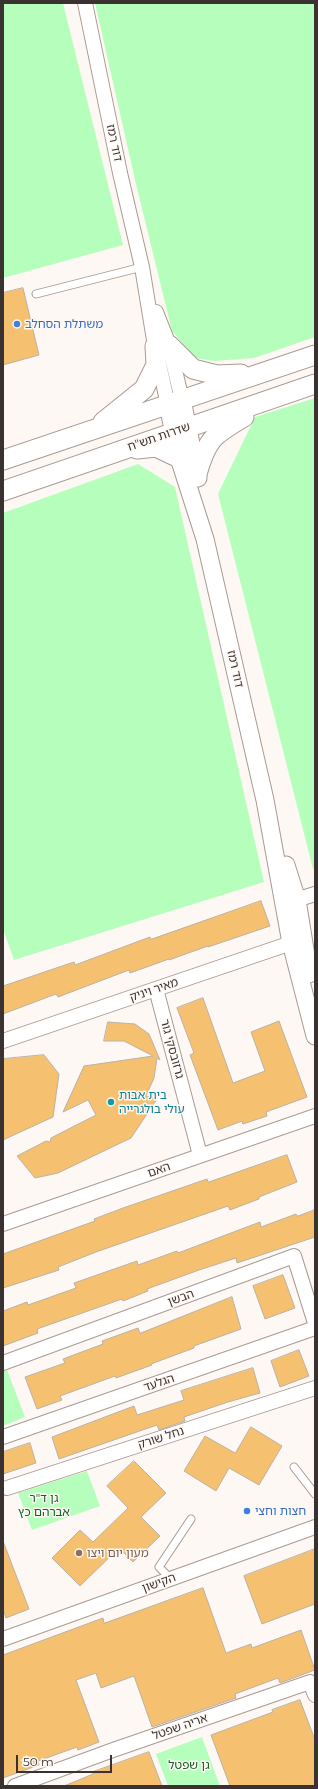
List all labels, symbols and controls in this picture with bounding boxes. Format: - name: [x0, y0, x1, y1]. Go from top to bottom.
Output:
- street label: דוד רמז: [103, 123, 125, 163]
- place label: משתלת הסחלב: [25, 317, 103, 331]
- marker: משתלת הסחלב: [12, 319, 22, 329]
- street label: שדרות תש"ח: [126, 420, 192, 454]
- street label: דוד רמז: [224, 649, 246, 689]
- street label: מאיר ויניק: [128, 975, 180, 1005]
- street label: גרזובסקי גור: [157, 1018, 187, 1080]
- place label: בית אבות עולי בולגרייה: [119, 1088, 184, 1116]
- marker: בית אבות עולי בולגרייה: [106, 1097, 116, 1107]
- street label: האם: [146, 1159, 172, 1181]
- street label: הבשן: [166, 1287, 196, 1309]
- street label: הגלעד: [142, 1371, 176, 1395]
- street label: נחל שורק: [136, 1424, 186, 1452]
- park label: גן ד"ר אברהם כץ: [18, 1491, 70, 1519]
- place label: חצות וחצי: [255, 1504, 306, 1518]
- marker: חצות וחצי: [242, 1506, 252, 1516]
- place label: מעון יום ויצו: [87, 1546, 149, 1560]
- marker: מעון יום ויצו: [74, 1548, 84, 1558]
- street label: הקישון: [140, 1570, 178, 1596]
- street label: אריה שפטל: [150, 1711, 210, 1743]
- scale bar: [18, 1747, 114, 1773]
- text: 50 m: [23, 1754, 54, 1769]
- park label: גן שפטל: [168, 1758, 210, 1772]

